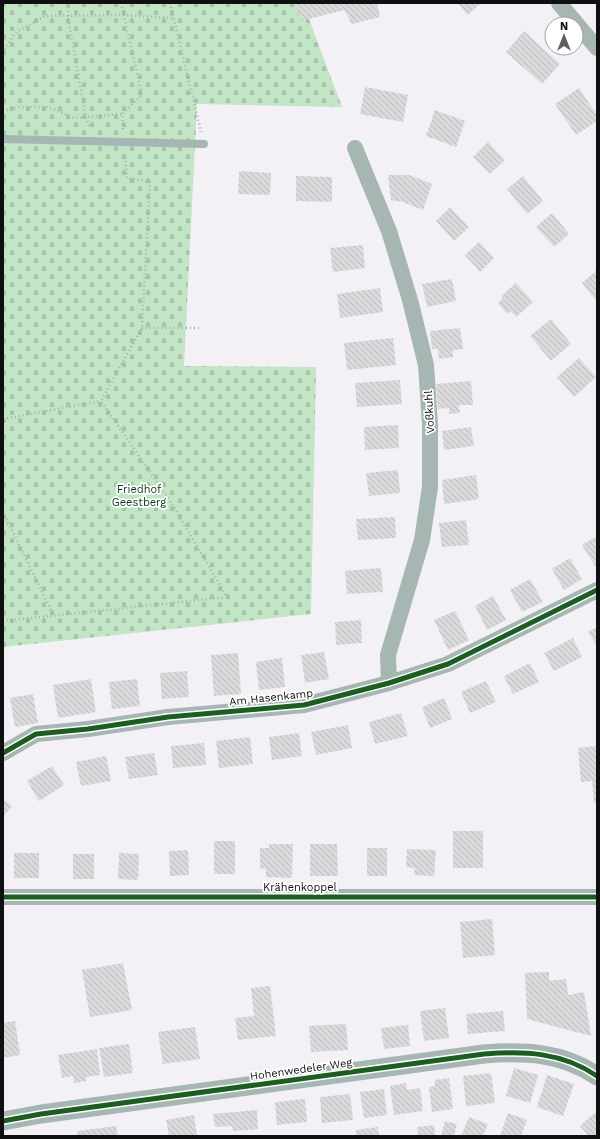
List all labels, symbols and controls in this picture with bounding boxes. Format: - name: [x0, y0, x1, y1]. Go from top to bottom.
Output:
- north arrow: [544, 16, 584, 56]
- text: N: [560, 20, 568, 33]
- street label: Voßkuhl: [422, 389, 437, 434]
- park label: Friedhof Geestberg: [112, 483, 166, 509]
- street label: Am Hasenkamp: [228, 687, 314, 708]
- street label: Krähenkoppel: [263, 881, 338, 894]
- street label: Hohenwedeler Weg: [249, 1056, 353, 1083]

